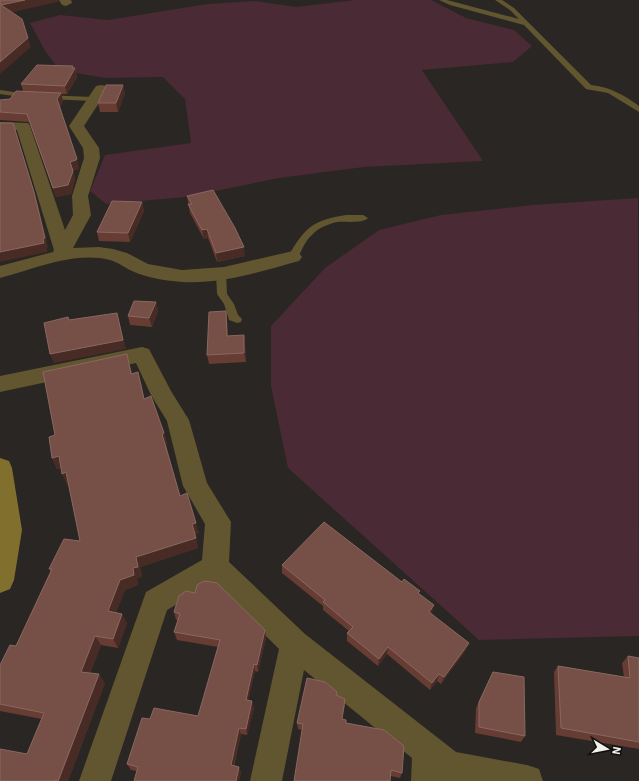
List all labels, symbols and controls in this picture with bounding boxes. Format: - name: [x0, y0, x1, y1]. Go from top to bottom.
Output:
- north arrow: [587, 729, 627, 769]
- text: N: [609, 746, 624, 756]

